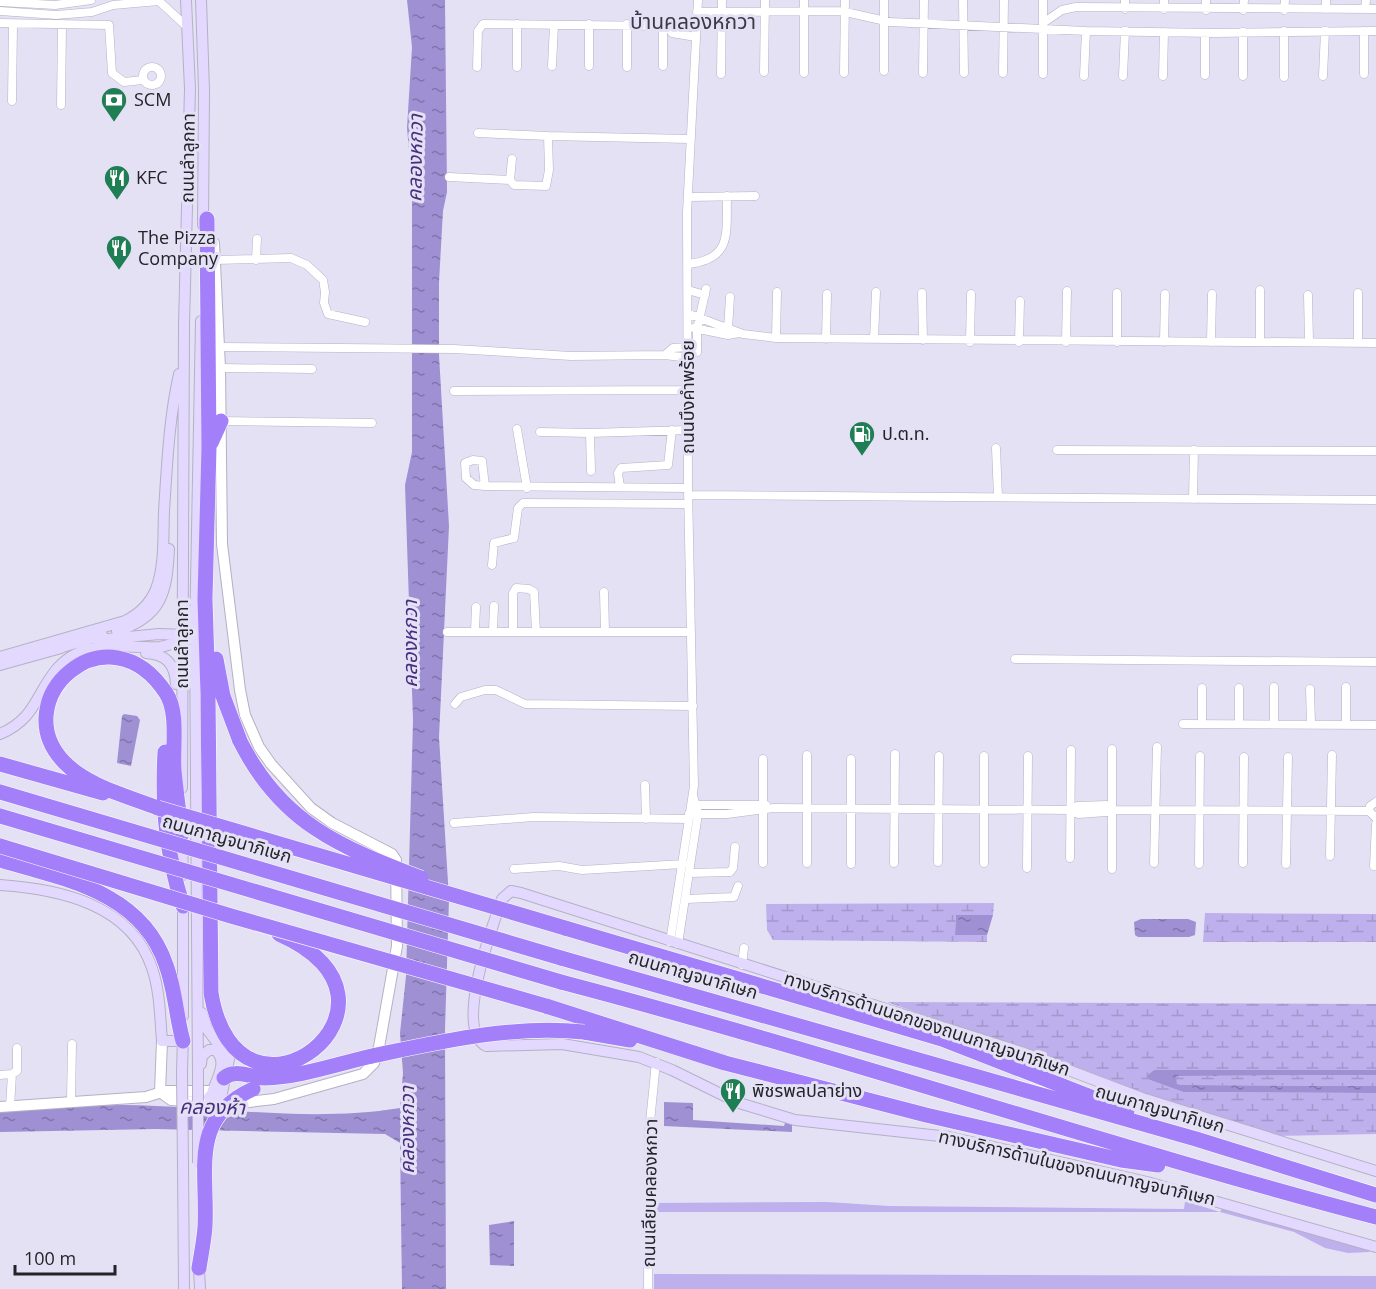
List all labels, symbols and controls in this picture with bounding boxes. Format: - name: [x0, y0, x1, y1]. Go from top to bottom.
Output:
- district label: บ้านคลองหกวา: [630, 7, 756, 35]
- bank icon: SCM: [99, 85, 129, 123]
- place label: SCM: [134, 87, 171, 111]
- street label: ถนนลำลูกกา: [174, 113, 201, 203]
- water label: คลองหกวา: [400, 113, 429, 202]
- restaurant icon: KFC: [102, 163, 132, 201]
- place label: KFC: [136, 165, 168, 189]
- place label: The Pizza Company: [138, 225, 219, 270]
- restaurant icon: The Pizza Company: [104, 233, 134, 271]
- street label: ถนนบึงคำพร้อย: [675, 340, 699, 454]
- fuel station icon: ป.ต.ท.: [847, 419, 877, 457]
- place label: ป.ต.ท.: [882, 421, 930, 445]
- street label: ถนนลำลูกกา: [169, 599, 194, 689]
- water label: คลองหกวา: [396, 599, 423, 688]
- street label: ถนนกาญจนาภิเษก: [160, 808, 295, 868]
- street label: ถนนกาญจนาภิเษก: [626, 944, 761, 1004]
- street label: ทางบริการด้านนอกของถนนกาญจนาภิเษก: [781, 965, 1073, 1081]
- restaurant icon: พิชรพลปลาย่าง: [718, 1076, 748, 1114]
- place label: พิชรพลปลาย่าง: [752, 1078, 862, 1102]
- street label: ถนนกาญจนาภิเษก: [1093, 1078, 1228, 1138]
- water label: คลองหกวา: [393, 1085, 420, 1174]
- water label: คลองห้า: [179, 1092, 246, 1121]
- street label: ถนนเลียบคลองหกวา: [636, 1118, 662, 1268]
- street label: ทางบริการด้านในของถนนกาญจนาภิเษก: [936, 1123, 1218, 1211]
- scale bar: [15, 1238, 116, 1276]
- text: 100 m: [24, 1246, 76, 1270]

